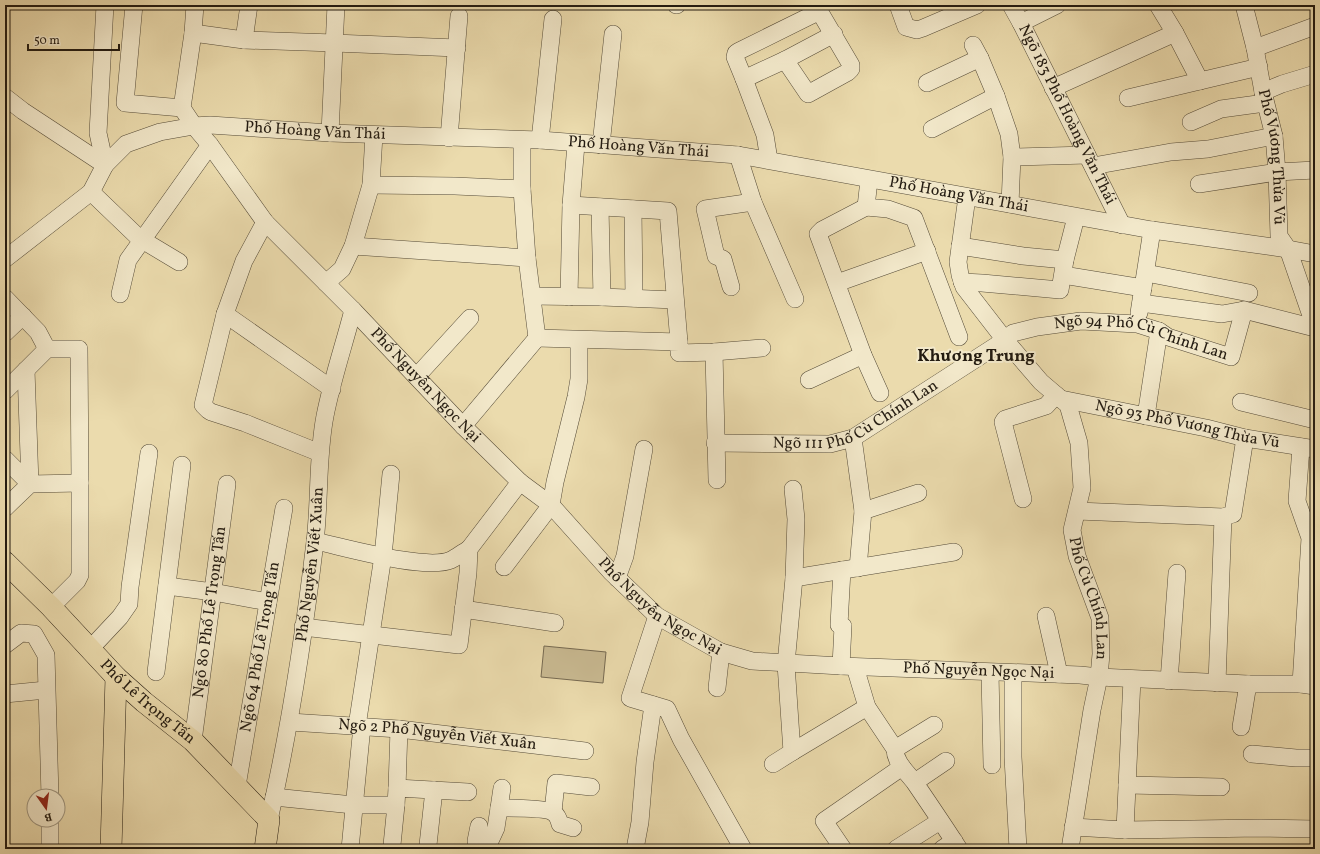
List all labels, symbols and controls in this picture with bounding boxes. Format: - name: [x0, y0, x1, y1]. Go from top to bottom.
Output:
- street label: Ngõ 183 Phố Hoàng Văn Thái: [1012, 21, 1121, 209]
- scale bar: [28, 26, 119, 52]
- text: 50 m: [34, 33, 60, 49]
- street label: Phố Vương Thừa Vũ: [1252, 87, 1290, 225]
- street label: Phố Hoàng Văn Thái: [244, 116, 386, 146]
- street label: Phố Hoàng Văn Thái: [567, 131, 710, 164]
- street label: Phố Hoàng Văn Thái: [887, 172, 1030, 218]
- street label: Ngõ 94 Phố Cù Chính Lan: [1053, 310, 1231, 366]
- street label: Phố Nguyễn Ngọc Nại: [365, 323, 485, 448]
- district label: Khương Trung: [917, 345, 1035, 368]
- street label: Ngõ 111 Phố Cù Chính Lan: [773, 375, 943, 456]
- street label: Ngõ 93 Phố Vương Thừa Vũ: [1093, 395, 1281, 454]
- street label: Phố Nguyễn Viết Xuân: [291, 487, 330, 644]
- street label: Ngõ 80 Phố Lê Trọng Tấn: [188, 525, 232, 699]
- street label: Phố Cù Chính Lan: [1063, 535, 1112, 661]
- street label: Phố Nguyễn Ngọc Nại: [592, 553, 726, 661]
- street label: Ngõ 64 Phố Lê Trọng Tấn: [235, 560, 286, 734]
- street label: Phố Lê Trọng Tấn: [94, 655, 200, 750]
- street label: Phố Nguyễn Ngọc Nại: [902, 657, 1055, 685]
- street label: Ngõ 2 Phố Nguyễn Viết Xuân: [337, 714, 538, 756]
- north arrow: [26, 788, 66, 828]
- text: B: [43, 808, 53, 824]

